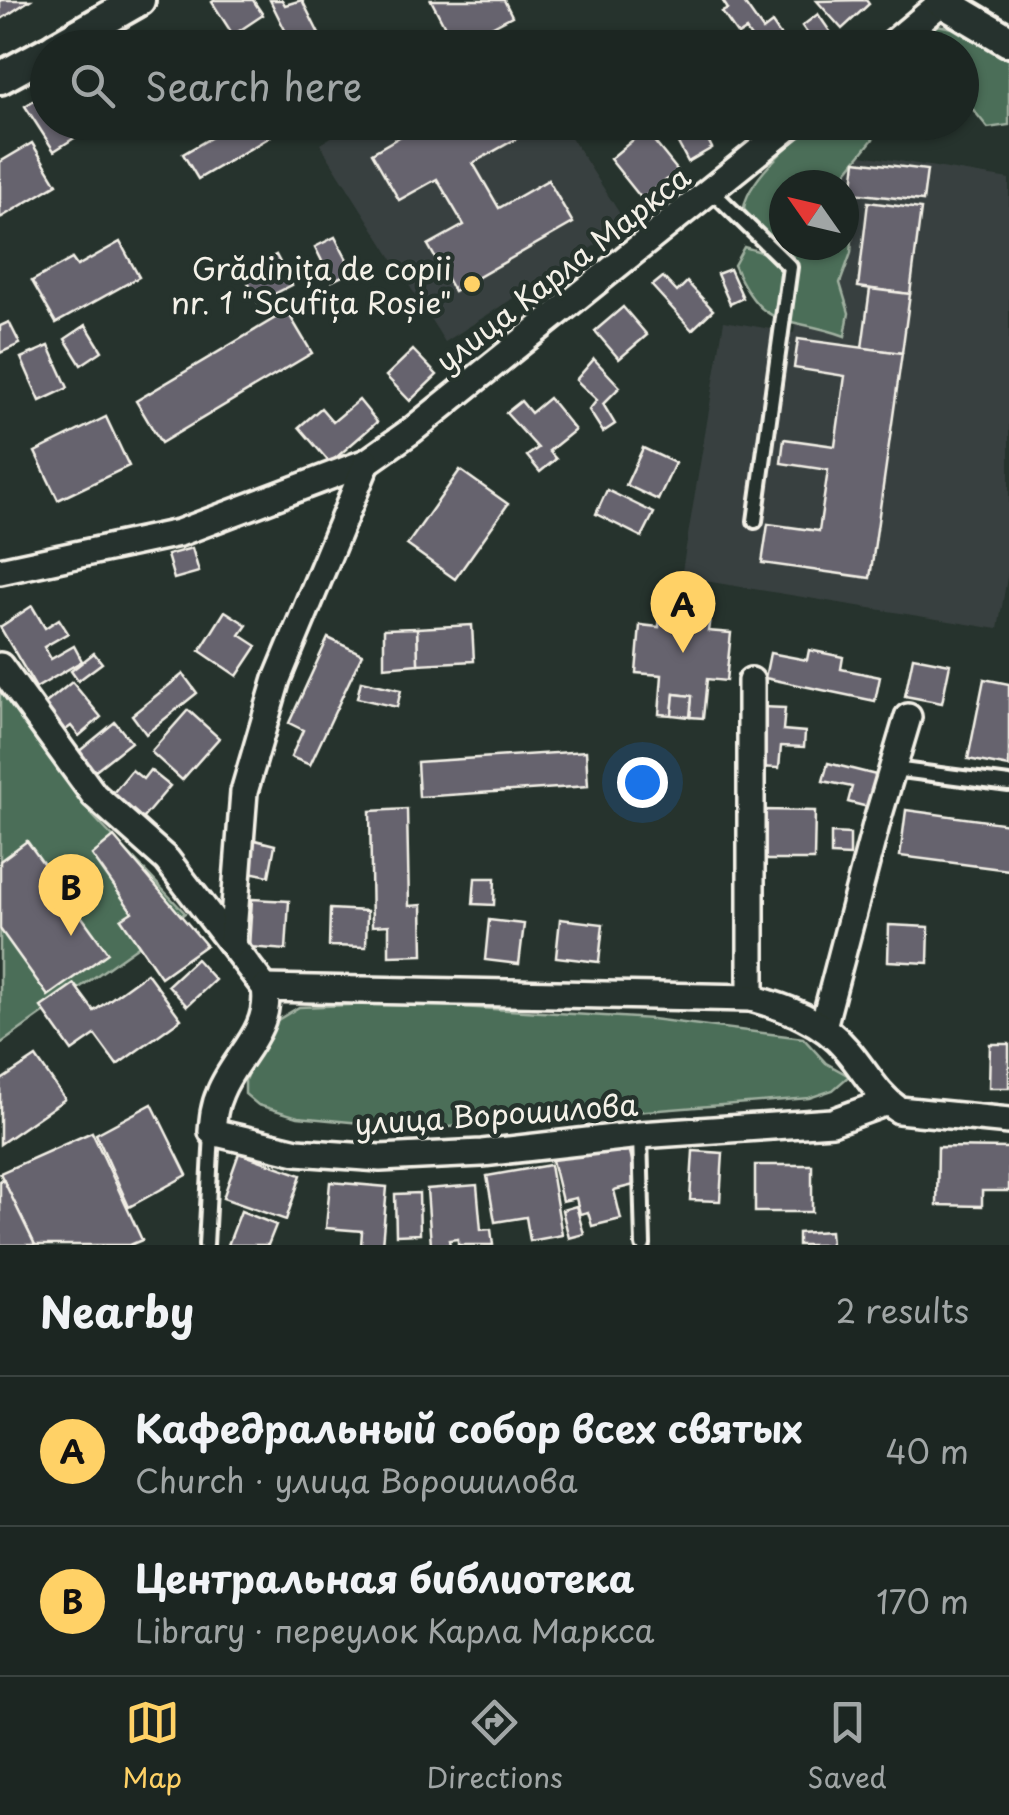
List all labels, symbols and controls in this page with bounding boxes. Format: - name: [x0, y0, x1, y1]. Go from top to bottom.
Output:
- search box: [30, 30, 979, 140]
- text: Search here: [145, 57, 362, 114]
- icon: search: [65, 58, 120, 113]
- street label: улица Карла Маркса: [425, 154, 699, 382]
- north arrow: [769, 170, 859, 260]
- place label: Grădinița de copii nr. 1 "Scufița Roșie": [171, 245, 452, 324]
- marker: Grădinița de copii nr. 1 "Scufița Roșie": [461, 273, 483, 295]
- pin: A: [650, 570, 716, 653]
- your location: [617, 757, 668, 808]
- pin: B: [38, 854, 104, 936]
- street label: улица Ворошилова: [353, 1081, 640, 1145]
- text: Nearby: [40, 1279, 194, 1342]
- text: 2 results: [836, 1286, 969, 1334]
- text: Кафедральный собор всех святых: [135, 1399, 803, 1456]
- text: A: [60, 1427, 85, 1475]
- text: 40 m: [885, 1427, 969, 1475]
- text: Church · улица Ворошилова: [135, 1456, 578, 1504]
- text: Центральная библиотека: [135, 1549, 635, 1606]
- text: B: [62, 1577, 83, 1625]
- text: 170 m: [876, 1577, 969, 1625]
- text: Library · переулок Карла Маркса: [135, 1606, 655, 1654]
- tab: Map: [122, 1695, 182, 1798]
- tab: Directions: [427, 1695, 563, 1798]
- tab: Saved: [807, 1695, 887, 1798]

